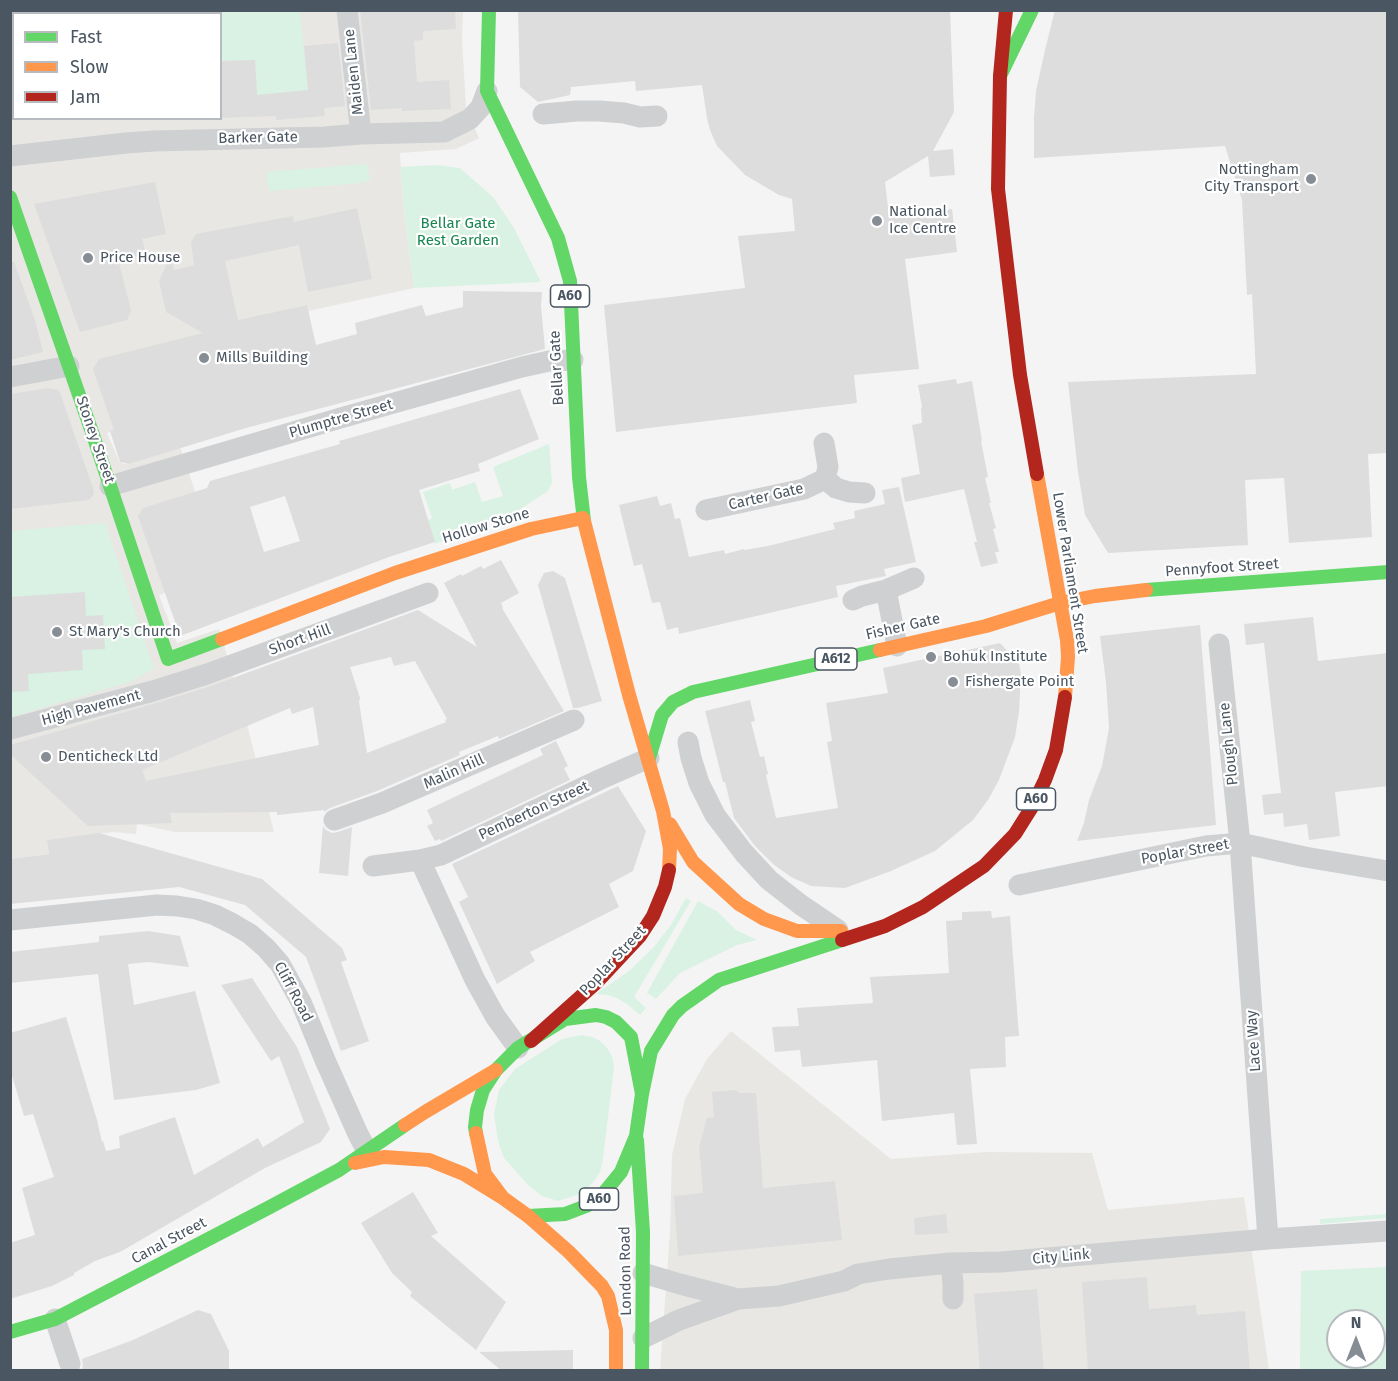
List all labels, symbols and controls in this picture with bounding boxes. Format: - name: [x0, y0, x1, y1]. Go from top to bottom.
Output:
- legend: [12, 12, 222, 120]
- text: Fast: [70, 26, 102, 48]
- street label: Maiden Lane: [341, 28, 367, 116]
- text: Slow: [70, 56, 108, 78]
- text: Jam: [70, 86, 101, 108]
- street label: Barker Gate: [218, 128, 298, 148]
- place label: Nottingham City Transport: [1204, 161, 1299, 196]
- marker: Nottingham City Transport: [1304, 172, 1318, 186]
- place label: National Ice Centre: [889, 203, 956, 238]
- marker: National Ice Centre: [870, 214, 884, 228]
- park label: Bellar Gate Rest Garden: [417, 215, 499, 250]
- place label: Price House: [100, 249, 180, 267]
- marker: Price House: [81, 251, 95, 265]
- road number: A60: [550, 285, 590, 307]
- street label: Bellar Gate: [546, 330, 568, 406]
- place label: Mills Building: [216, 349, 308, 367]
- marker: Mills Building: [197, 351, 211, 365]
- street label: Stoney Street: [72, 394, 118, 486]
- street label: Plumptre Street: [287, 396, 395, 442]
- street label: Carter Gate: [727, 480, 805, 514]
- street label: Lower Parliament Street: [1048, 491, 1092, 655]
- street label: Hollow Stone: [440, 504, 532, 548]
- street label: Pennyfoot Street: [1165, 555, 1279, 581]
- street label: Fisher Gate: [864, 610, 942, 644]
- street label: Short Hill: [267, 621, 333, 659]
- place label: St Mary's Church: [69, 623, 181, 641]
- marker: St Mary's Church: [50, 625, 64, 639]
- road number: A612: [815, 648, 857, 670]
- place label: Bohuk Institute: [943, 648, 1047, 666]
- marker: Bohuk Institute: [924, 650, 938, 664]
- place label: Fishergate Point: [965, 673, 1074, 691]
- marker: Fishergate Point: [946, 675, 960, 689]
- street label: High Pavement: [40, 686, 142, 730]
- street label: Plough Lane: [1216, 702, 1242, 786]
- place label: Denticheck Ltd: [58, 748, 158, 766]
- marker: Denticheck Ltd: [39, 750, 53, 764]
- street label: Malin Hill: [421, 751, 487, 793]
- street label: Pemberton Street: [476, 778, 592, 844]
- road number: A60: [1016, 788, 1056, 810]
- street label: Poplar Street: [1140, 835, 1230, 869]
- street label: Poplar Street: [576, 922, 650, 1000]
- street label: Cliff Road: [270, 959, 316, 1025]
- street label: Lace Way: [1243, 1010, 1265, 1072]
- road number: A60: [580, 1188, 618, 1210]
- street label: Canal Street: [128, 1214, 210, 1268]
- street label: London Road: [616, 1226, 636, 1316]
- street label: City Link: [1032, 1246, 1090, 1268]
- north arrow: [1326, 1309, 1386, 1369]
- text: N: [1351, 1313, 1361, 1332]

